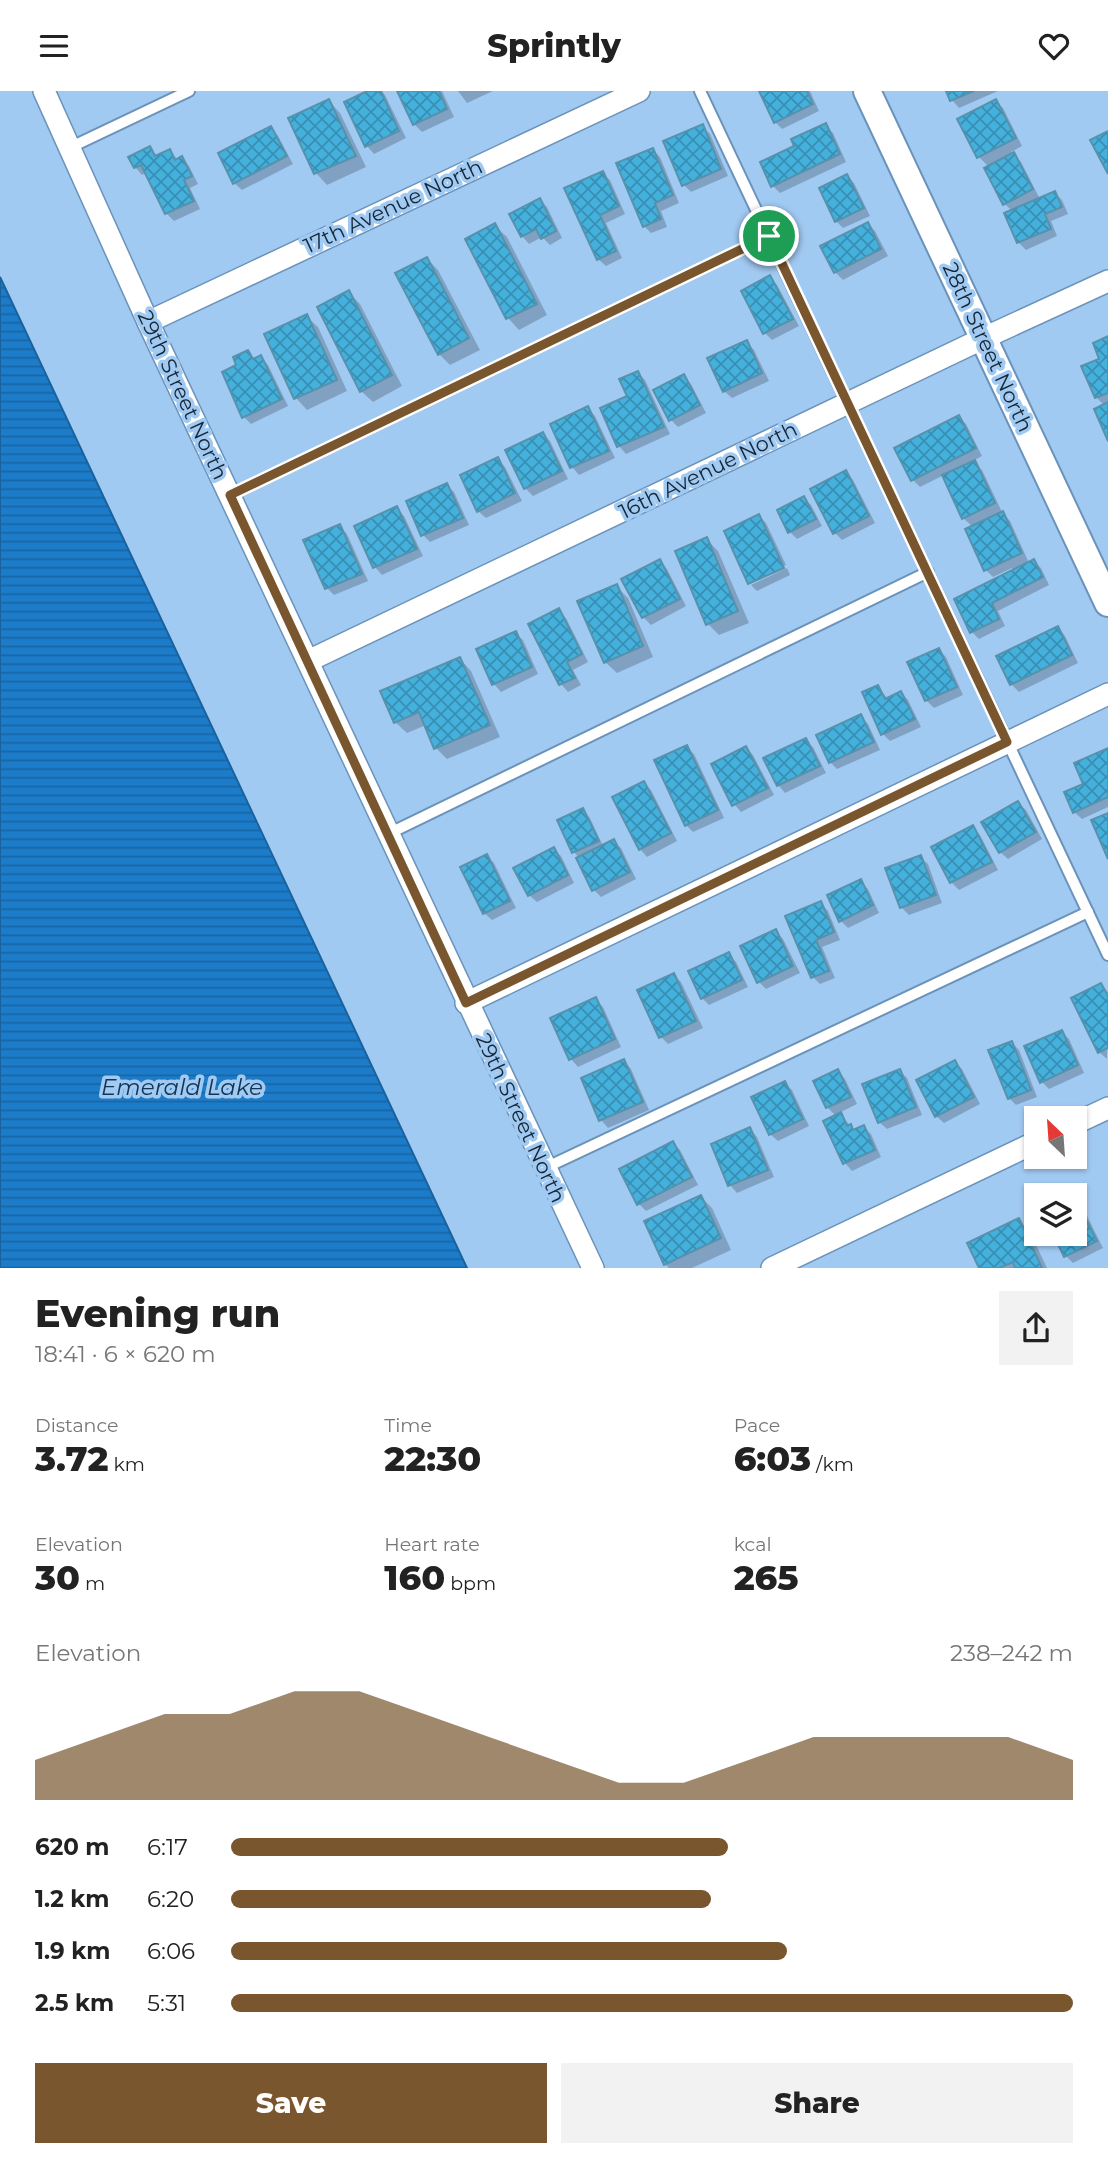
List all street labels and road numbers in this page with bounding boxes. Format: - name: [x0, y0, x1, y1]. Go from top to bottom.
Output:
- street label: 17th Avenue North: [300, 154, 486, 258]
- street label: 28th Street North: [938, 258, 1038, 436]
- street label: 29th Street North: [133, 306, 233, 484]
- street label: 16th Avenue North: [615, 416, 801, 524]
- street label: 29th Street North: [471, 1029, 571, 1207]

